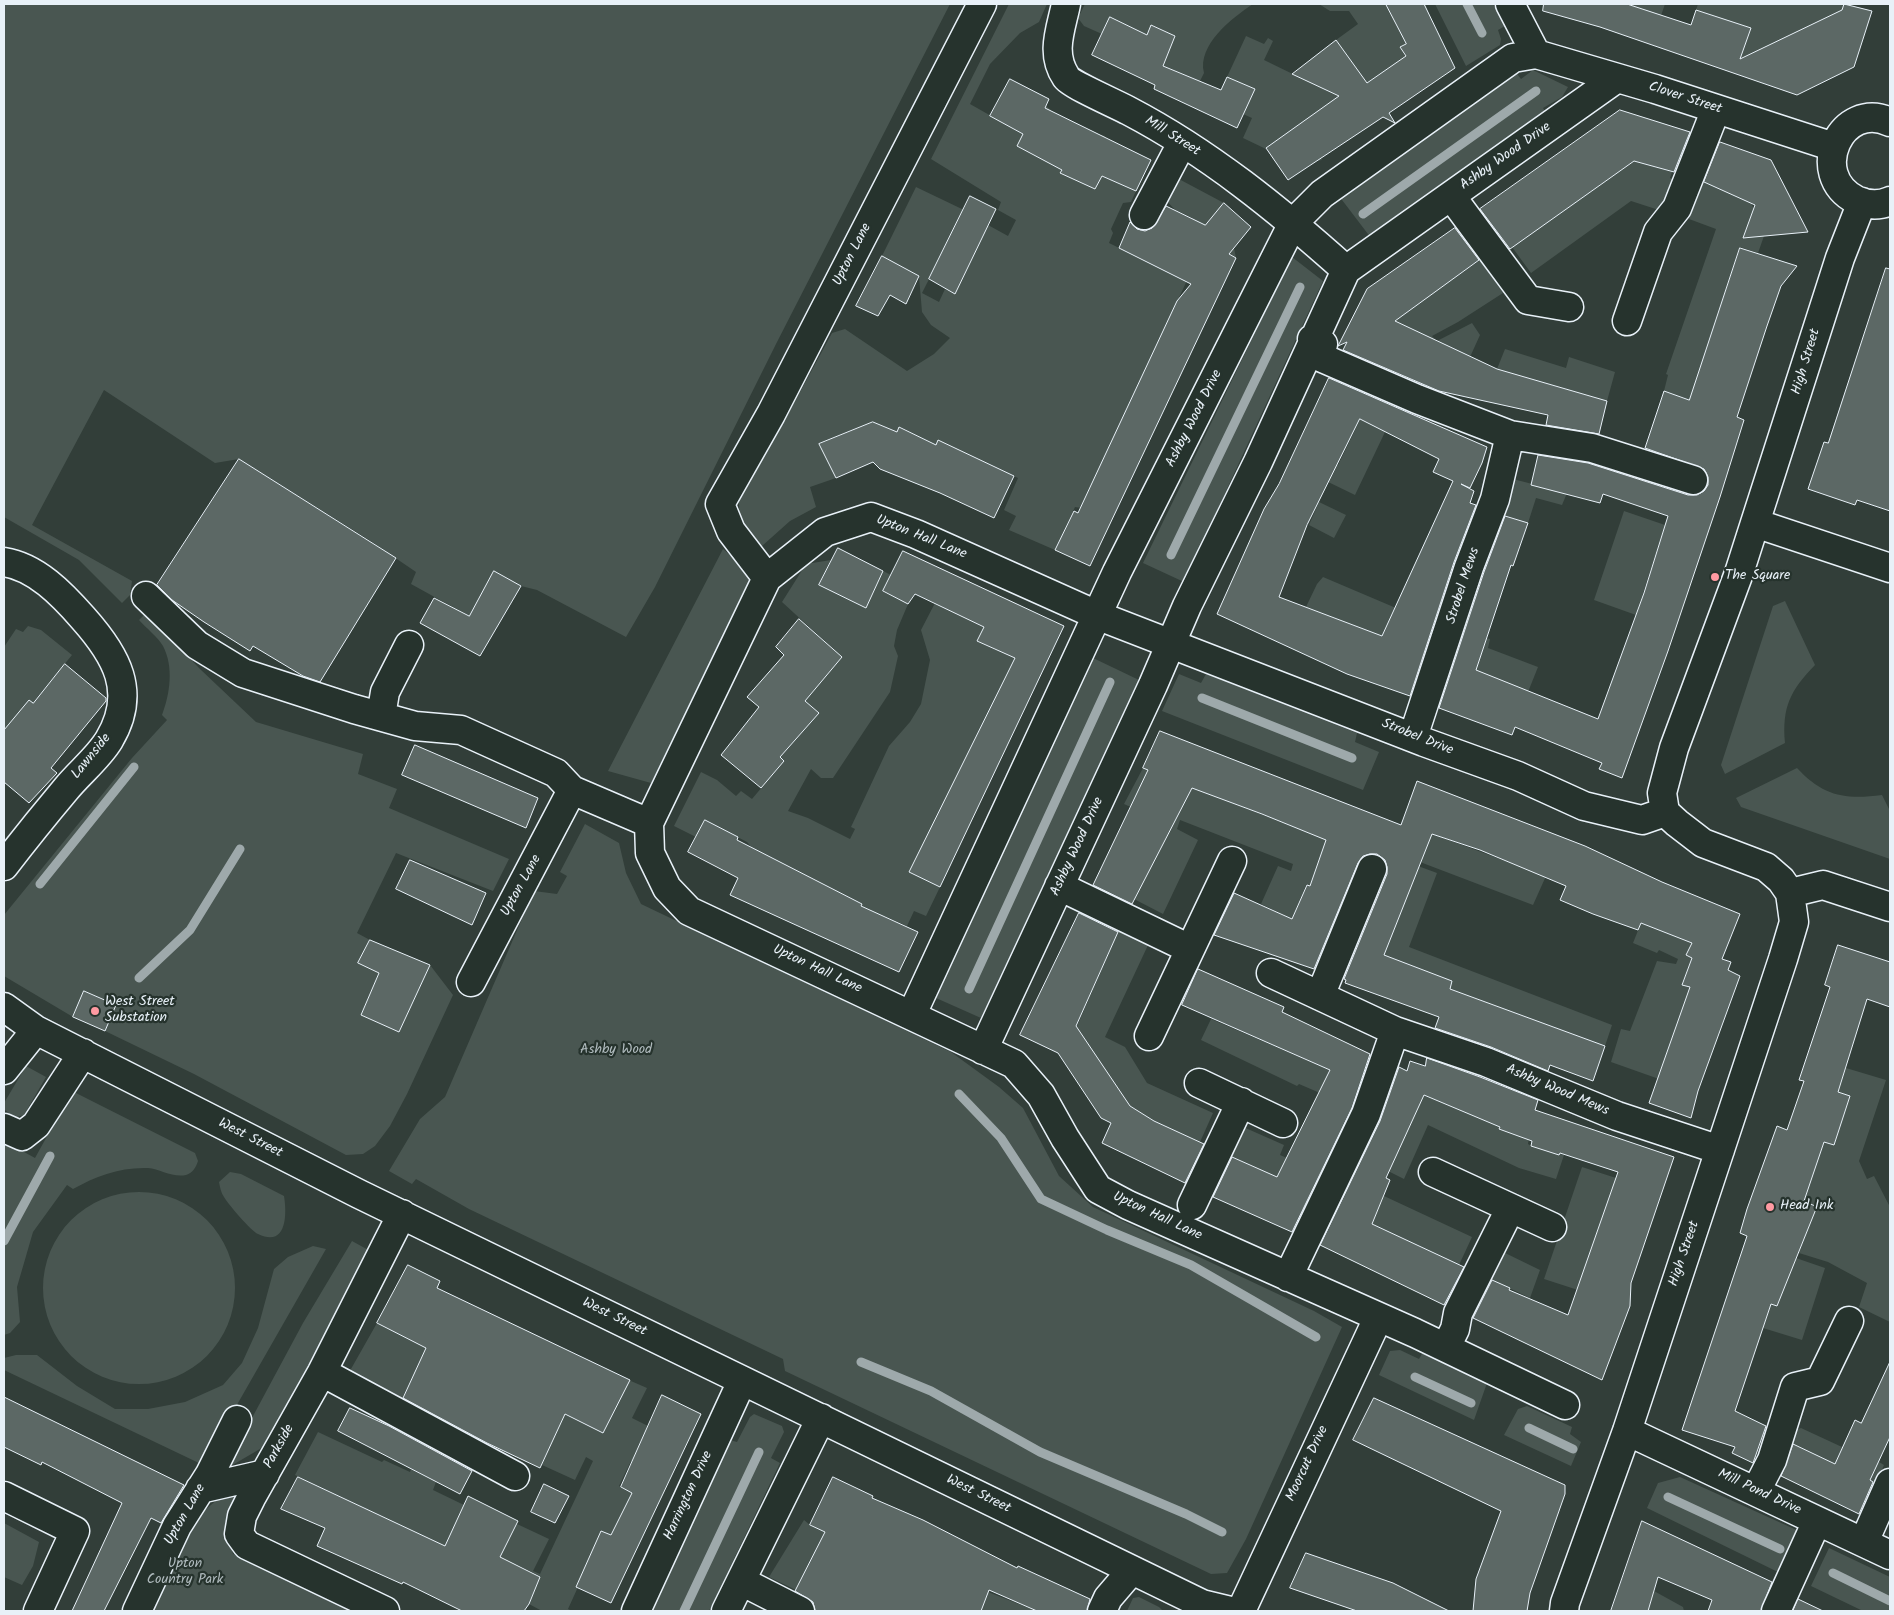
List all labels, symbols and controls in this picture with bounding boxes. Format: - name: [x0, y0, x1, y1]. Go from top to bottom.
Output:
- street label: Clover Street: [1646, 79, 1724, 119]
- street label: Mill Street: [1141, 113, 1203, 161]
- street label: Ashby Wood Drive: [1457, 119, 1555, 195]
- street label: Upton Lane: [830, 221, 876, 289]
- street label: High Street: [1789, 327, 1825, 397]
- street label: Ashby Wood Drive: [1163, 368, 1227, 470]
- street label: Upton Hall Lane: [873, 512, 969, 564]
- street label: Strobel Mews: [1444, 546, 1484, 626]
- place label: The Square: [1725, 569, 1790, 585]
- marker: The Square: [1709, 571, 1721, 583]
- street label: Strobel Drive: [1379, 716, 1455, 760]
- street label: Lawnside: [69, 731, 115, 783]
- street label: Ashby Wood Drive: [1048, 795, 1108, 899]
- street label: Upton Lane: [498, 852, 546, 920]
- street label: Upton Hall Lane: [770, 942, 864, 998]
- place label: West Street Substation: [105, 995, 175, 1028]
- marker: West Street Substation: [89, 1005, 101, 1017]
- park label: Ashby Wood: [580, 1043, 652, 1059]
- street label: Ashby Wood Mews: [1503, 1062, 1611, 1120]
- street label: West Street: [215, 1116, 285, 1162]
- street label: Upton Hall Lane: [1110, 1189, 1204, 1245]
- place label: Head Ink: [1780, 1199, 1833, 1215]
- marker: Head Ink: [1764, 1201, 1776, 1213]
- street label: High Street: [1666, 1219, 1704, 1289]
- street label: West Street: [579, 1295, 649, 1341]
- street label: Parkside: [261, 1422, 299, 1472]
- street label: Moorcut Drive: [1283, 1423, 1333, 1505]
- street label: Harrington Drive: [661, 1449, 717, 1543]
- street label: Mill Pond Drive: [1715, 1466, 1803, 1520]
- street label: West Street: [943, 1472, 1013, 1518]
- street label: Upton Lane: [162, 1481, 210, 1549]
- park label: Upton Country Park: [147, 1557, 223, 1590]

